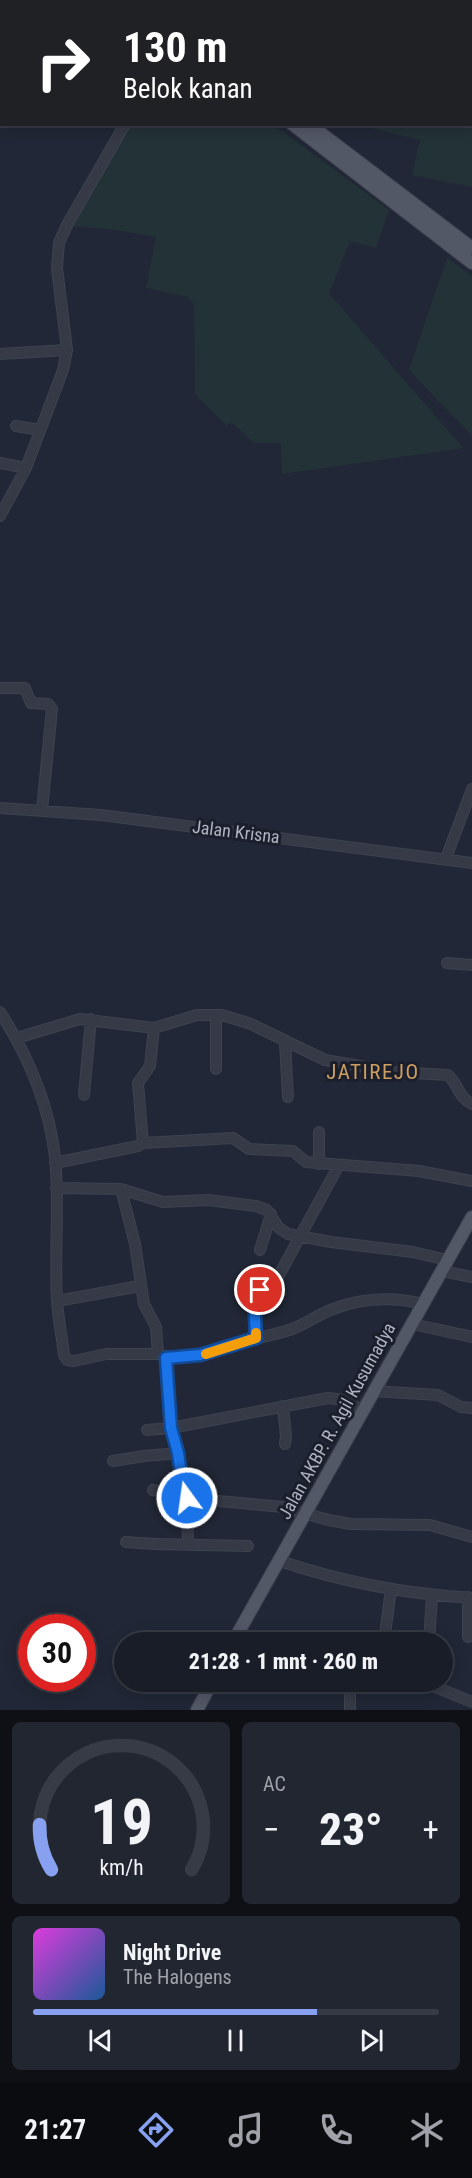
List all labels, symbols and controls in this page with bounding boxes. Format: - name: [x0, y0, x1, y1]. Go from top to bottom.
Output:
- text: 130 m: [123, 23, 228, 72]
- icon: right: [24, 24, 102, 102]
- text: Belok kanan: [123, 73, 253, 105]
- street label: Jalan Krisna: [191, 816, 281, 847]
- district label: JATIREJO: [326, 1060, 420, 1084]
- pin: [234, 1264, 285, 1315]
- icon: arrive: [243, 1273, 276, 1306]
- street label: Jalan AKBP. R. Agil Kusumadya: [274, 1319, 399, 1523]
- position arrow: [155, 1466, 219, 1530]
- speed limit sign: 30: [18, 1614, 96, 1692]
- text: 21:28 · 1 mnt · 260 m: [189, 1649, 378, 1674]
- text: AC: [263, 1772, 286, 1796]
- text: 19: [89, 1786, 153, 1859]
- text: 23°: [319, 1803, 383, 1856]
- text: −: [263, 1810, 280, 1849]
- text: +: [423, 1810, 439, 1849]
- text: km/h: [99, 1855, 143, 1880]
- text: Night Drive: [123, 1940, 221, 1965]
- text: The Halogens: [123, 1965, 232, 1989]
- icon: previous: [84, 2024, 117, 2057]
- icon: pause: [219, 2024, 252, 2057]
- icon: next: [355, 2024, 388, 2057]
- icon: directions: [135, 2109, 177, 2151]
- icon: music: [225, 2109, 267, 2151]
- icon: phone: [315, 2109, 357, 2151]
- icon: climate: [406, 2109, 448, 2151]
- text: 21:27: [24, 2114, 86, 2146]

